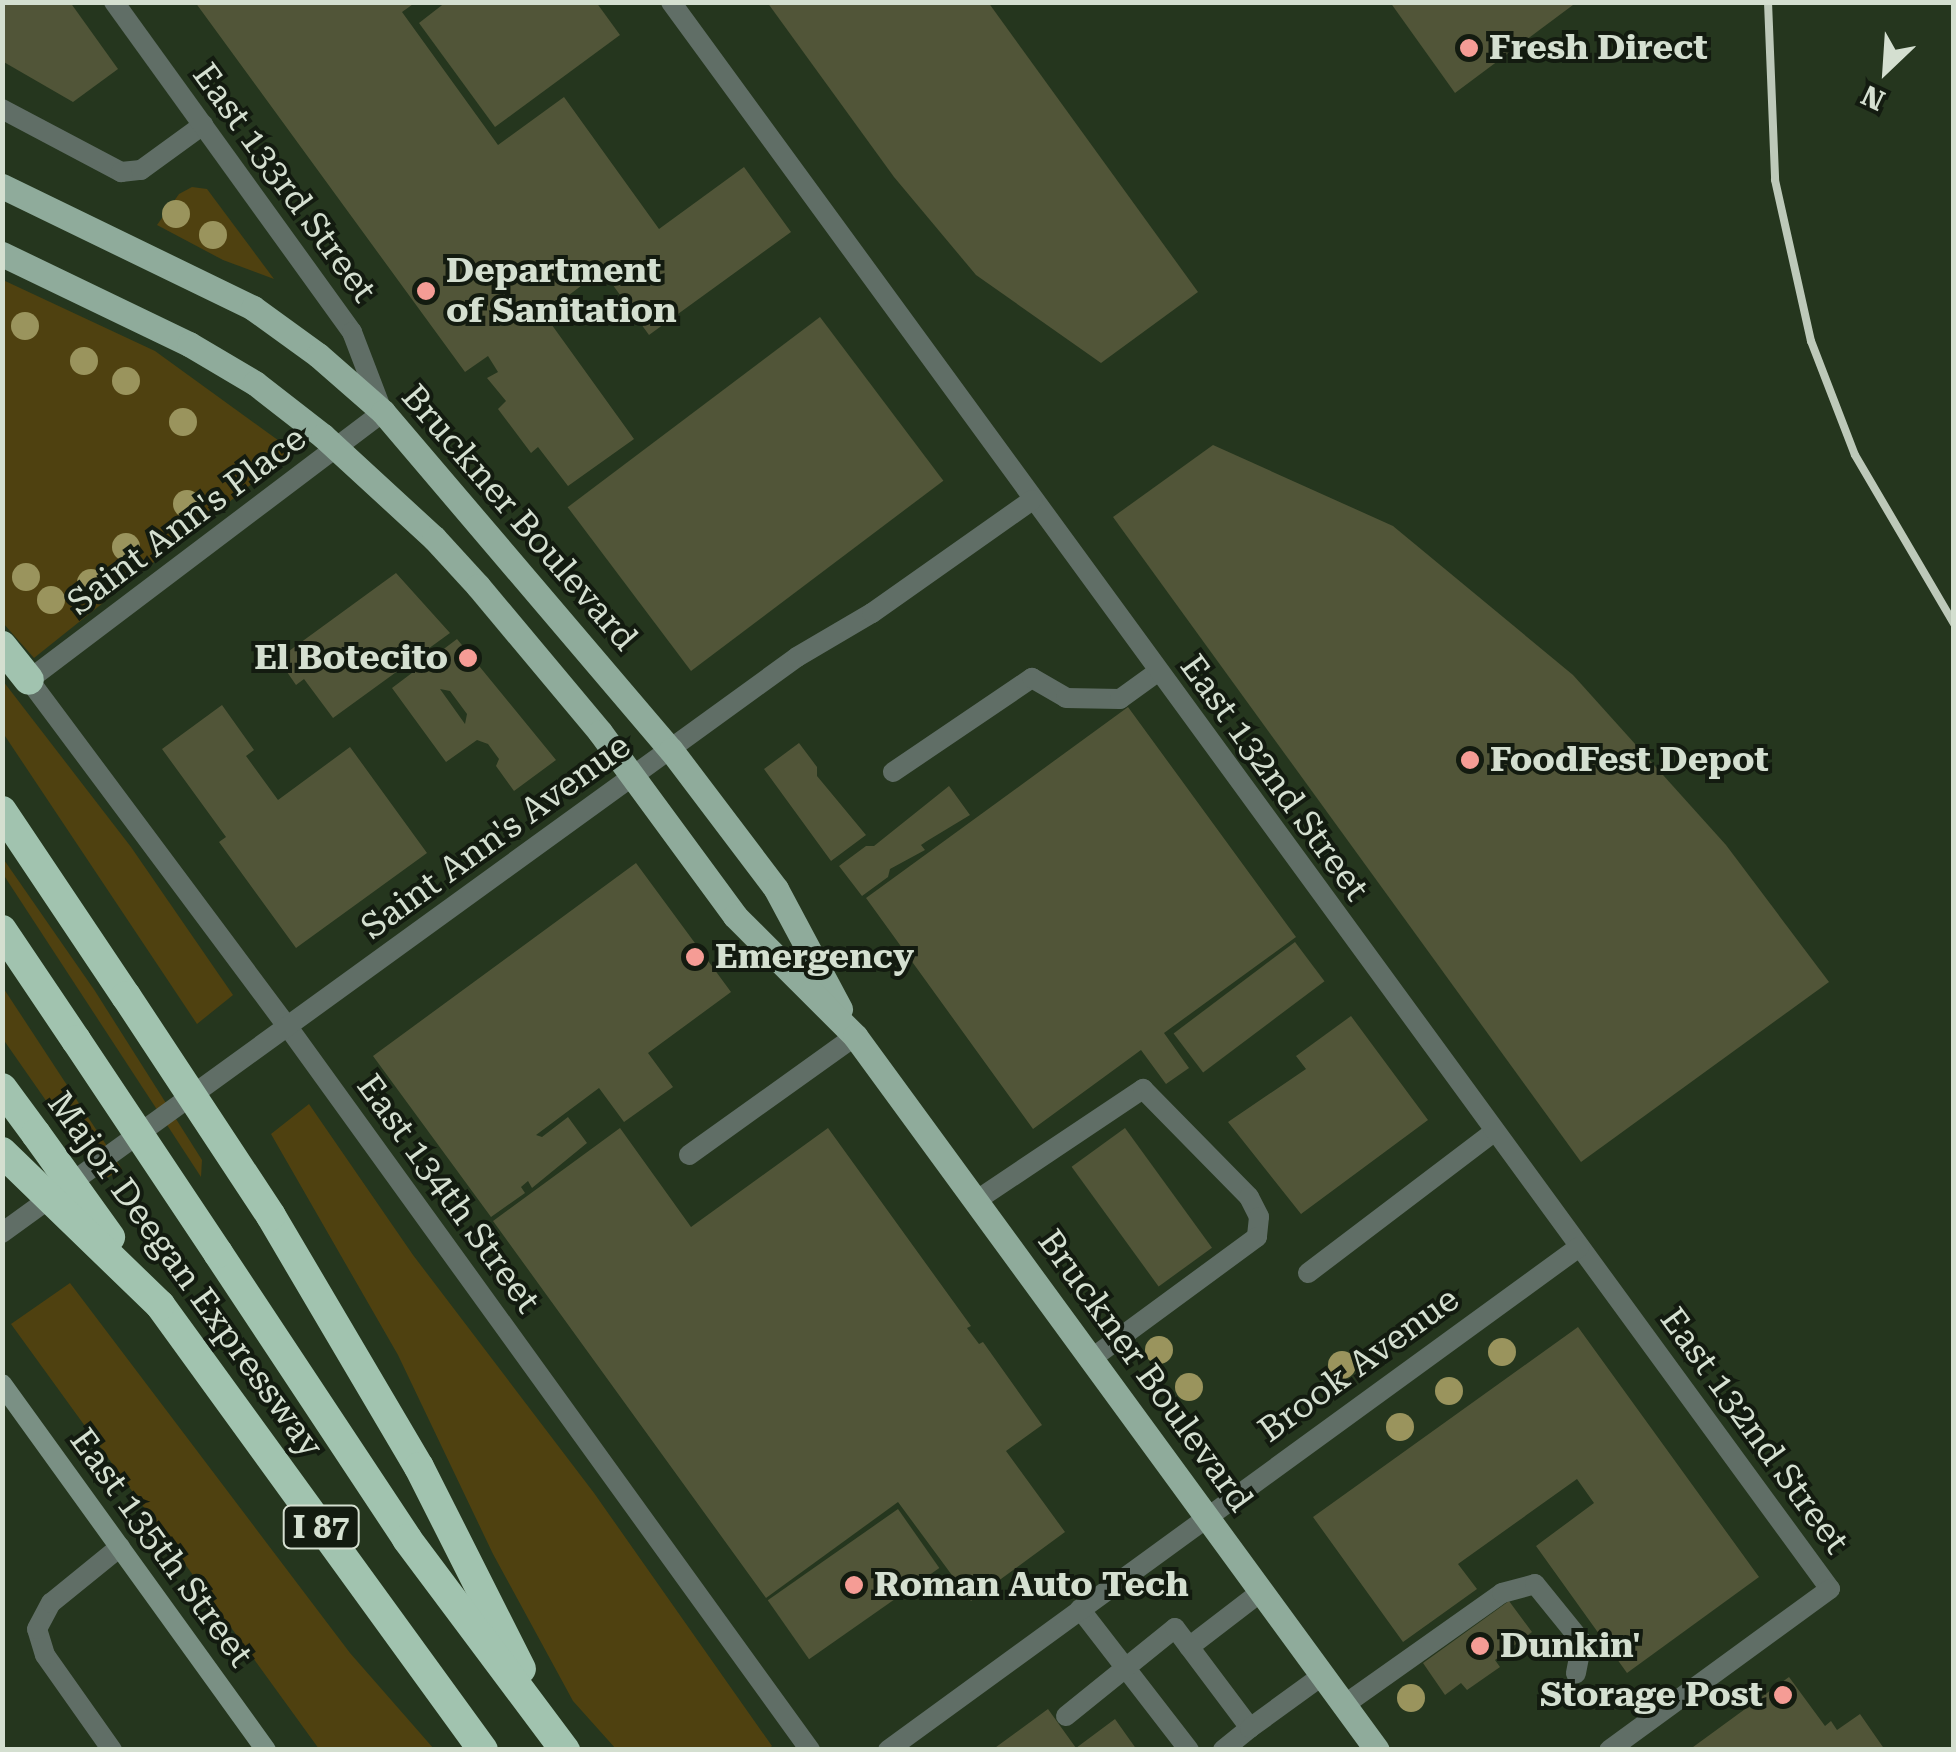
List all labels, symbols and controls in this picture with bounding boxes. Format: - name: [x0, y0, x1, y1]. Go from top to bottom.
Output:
- north arrow: [1836, 20, 1936, 120]
- place label: Fresh Direct: [1489, 27, 1708, 69]
- marker: Fresh Direct: [1458, 37, 1480, 59]
- street label: East 133rd Street: [183, 56, 385, 310]
- text: N: [1856, 78, 1890, 117]
- place label: Department of Sanitation: [446, 250, 677, 332]
- marker: Department of Sanitation: [415, 280, 437, 302]
- street label: Bruckner Boulevard: [392, 377, 646, 659]
- street label: Saint Ann's Place: [60, 418, 314, 624]
- place label: El Botecito: [254, 637, 448, 679]
- marker: El Botecito: [457, 647, 479, 669]
- street label: East 132nd Street: [1171, 647, 1377, 909]
- street label: Saint Ann's Avenue: [353, 725, 639, 949]
- place label: FoodFest Depot: [1490, 739, 1769, 781]
- marker: FoodFest Depot: [1459, 749, 1481, 771]
- place label: Emergency: [715, 936, 914, 978]
- marker: Emergency: [684, 946, 706, 968]
- street label: East 134th Street: [348, 1067, 548, 1321]
- street label: Major Deegan Expressway: [38, 1084, 332, 1466]
- street label: Bruckner Boulevard: [1029, 1222, 1261, 1520]
- street label: Brook Avenue: [1251, 1278, 1467, 1452]
- street label: East 132nd Street: [1651, 1300, 1857, 1562]
- street label: East 135th Street: [61, 1421, 261, 1675]
- road number: I 87: [281, 1500, 361, 1554]
- place label: Roman Auto Tech: [874, 1564, 1189, 1606]
- marker: Roman Auto Tech: [843, 1574, 865, 1596]
- place label: Dunkin': [1500, 1625, 1641, 1667]
- marker: Dunkin': [1469, 1635, 1491, 1657]
- place label: Storage Post: [1540, 1674, 1763, 1716]
- marker: Storage Post: [1772, 1684, 1794, 1706]

